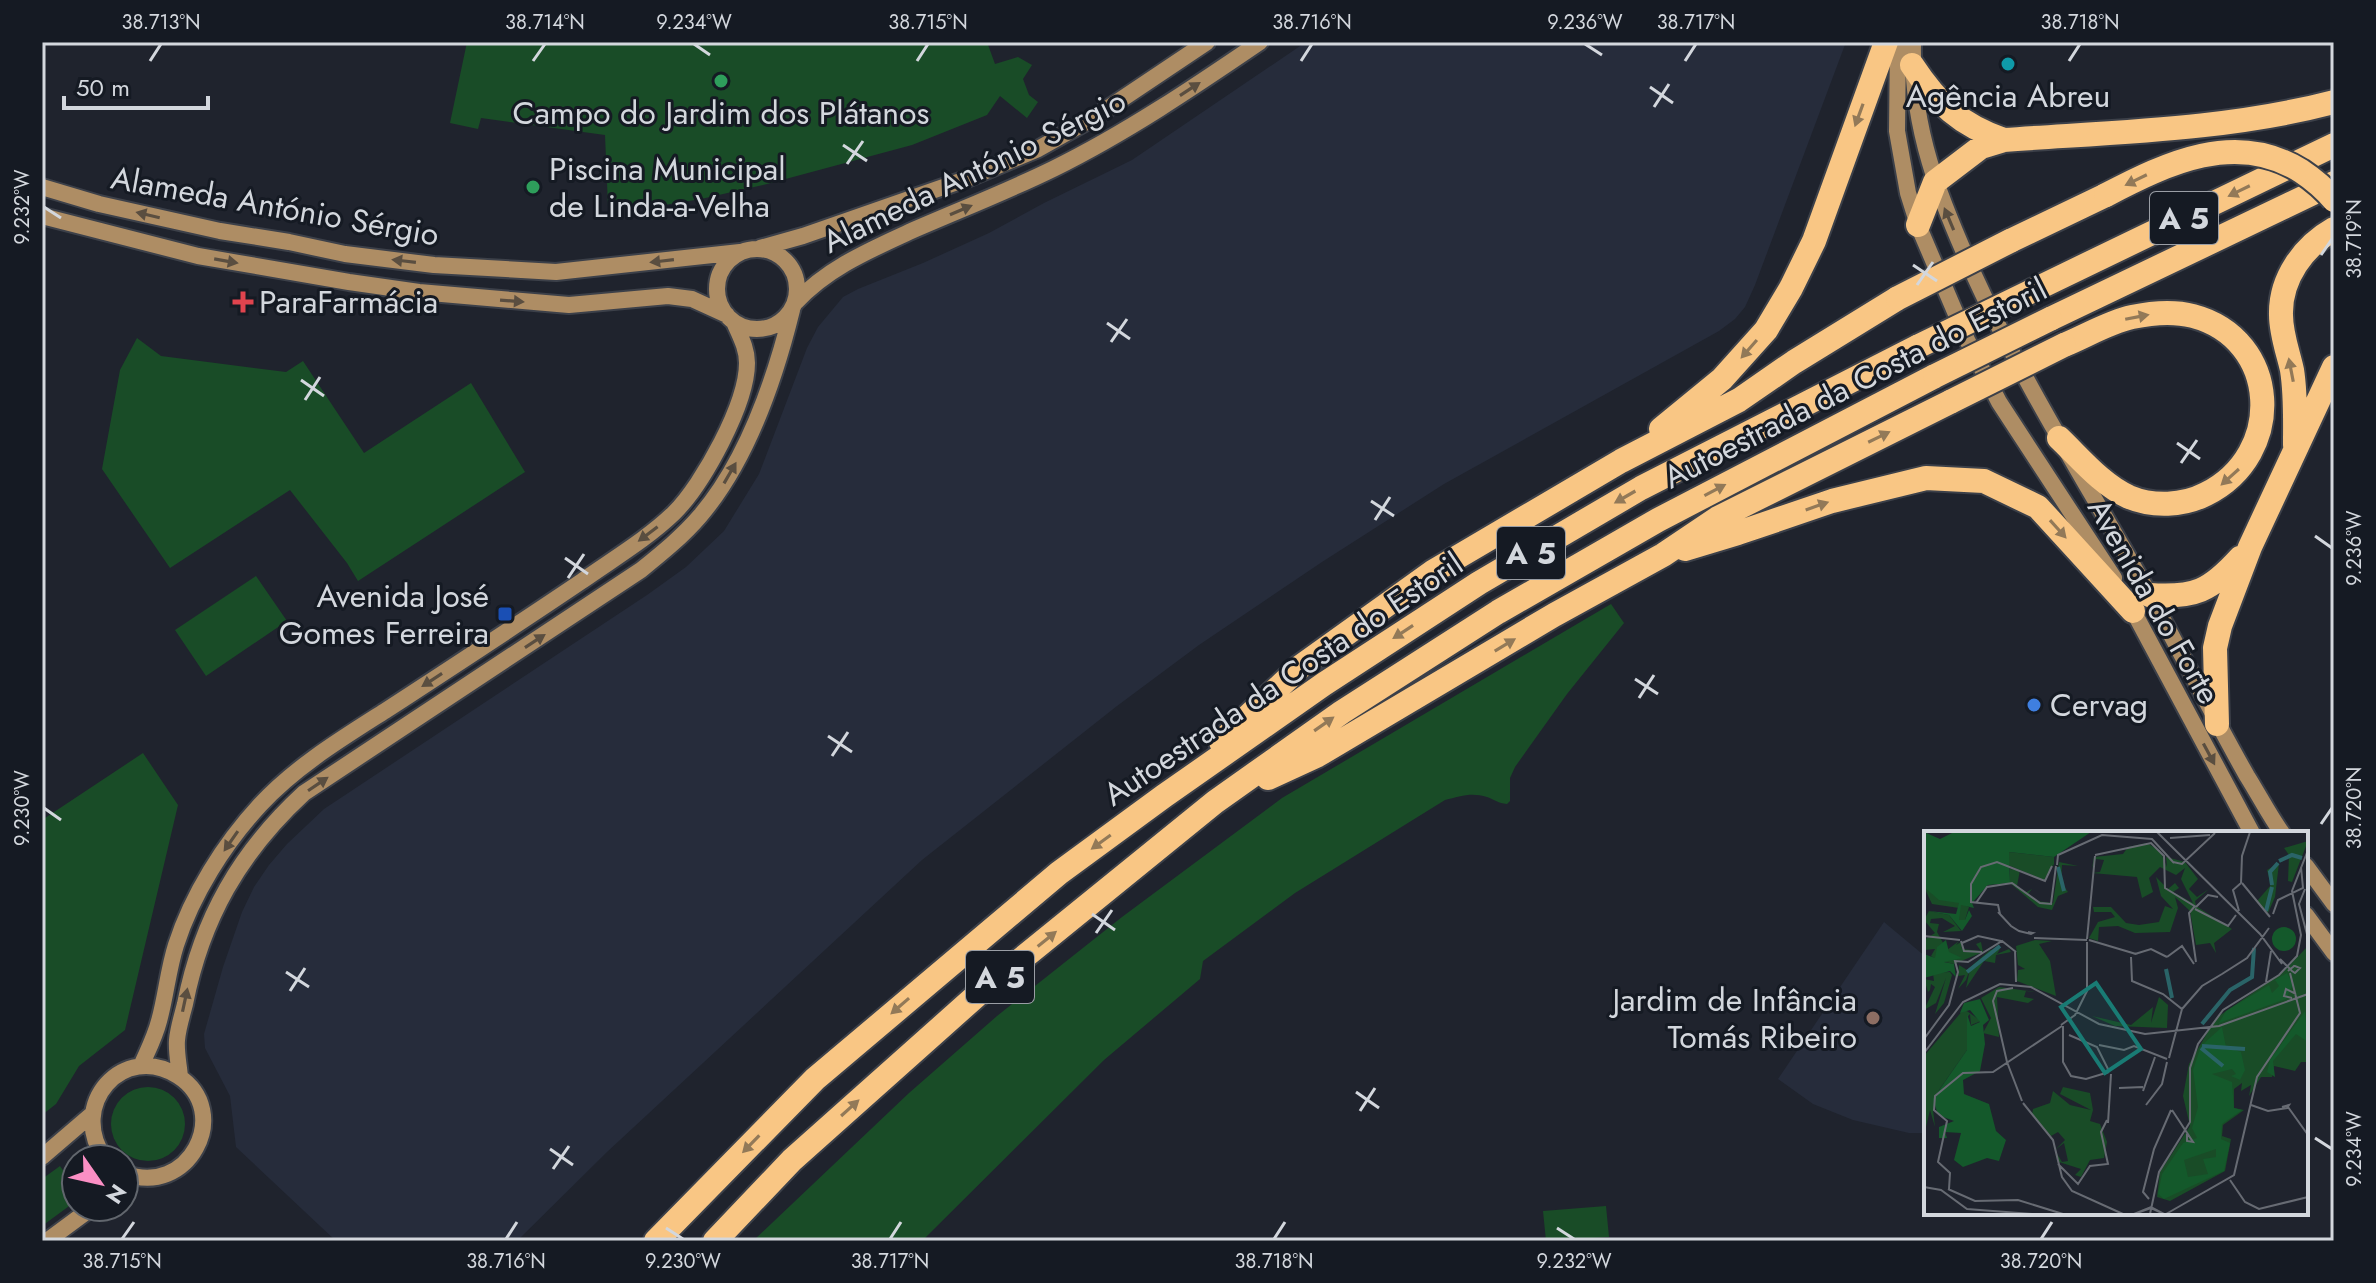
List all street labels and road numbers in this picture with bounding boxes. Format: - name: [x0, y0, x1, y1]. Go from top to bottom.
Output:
- street label: Alameda António Sérgio: [815, 77, 1133, 265]
- street label: Alameda António Sérgio: [107, 154, 443, 258]
- road number: A 5: [2150, 192, 2218, 244]
- street label: Autoestrada da Costa do Estoril: [1655, 266, 2055, 500]
- street label: Avenida do Forte: [2076, 490, 2232, 712]
- road number: A 5: [1497, 527, 1565, 579]
- street label: Autoestrada da Costa do Estoril: [1094, 541, 1472, 817]
- road number: A 5: [966, 951, 1034, 1003]

